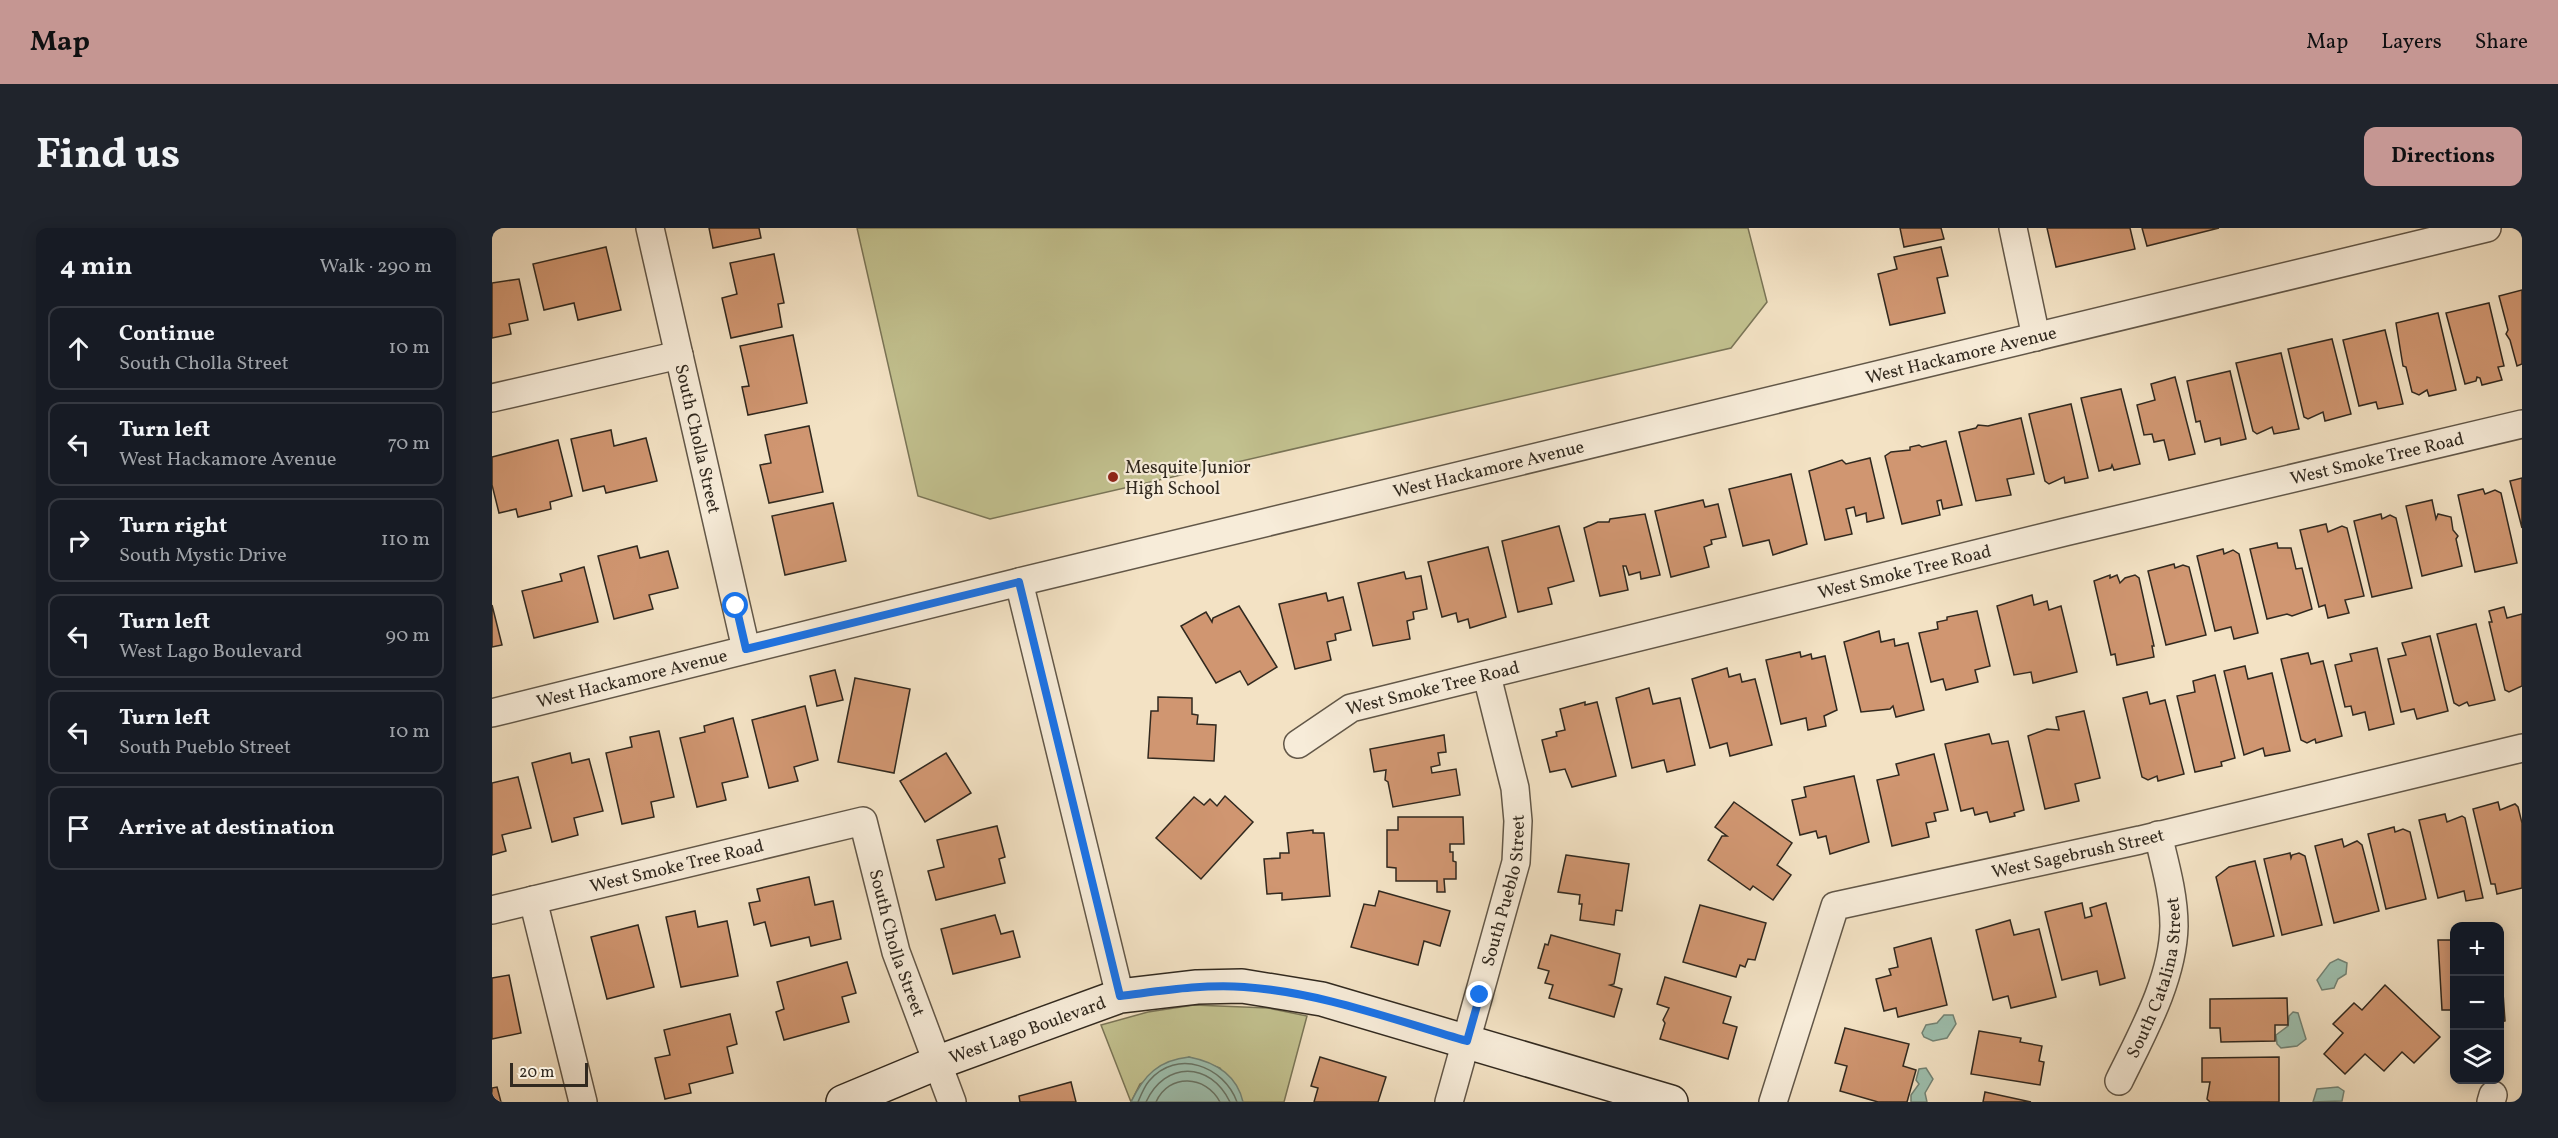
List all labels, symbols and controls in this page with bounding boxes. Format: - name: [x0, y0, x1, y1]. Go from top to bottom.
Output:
- text: Map: [30, 23, 90, 62]
- text: Map: [2306, 28, 2348, 57]
- text: Layers: [2381, 28, 2442, 57]
- text: Share: [2475, 28, 2528, 57]
- text: Find us: [36, 127, 180, 186]
- button: Directions: [2364, 127, 2522, 186]
- text: 4 min: [60, 249, 132, 285]
- text: Walk · 290 m: [320, 253, 432, 281]
- text: Continue: [119, 319, 215, 350]
- street label: West Hackamore Avenue: [1863, 321, 2059, 391]
- icon: ahead: [62, 332, 95, 365]
- text: 10 m: [389, 334, 430, 362]
- text: South Cholla Street: [119, 350, 289, 378]
- street label: South Cholla Street: [667, 362, 726, 516]
- text: Turn left: [119, 415, 210, 446]
- street label: West Smoke Tree Road: [2288, 427, 2467, 492]
- icon: left: [62, 428, 95, 461]
- text: 70 m: [387, 430, 430, 458]
- street label: West Hackamore Avenue: [1391, 435, 1587, 505]
- text: West Hackamore Avenue: [119, 446, 336, 474]
- place label: Mesquite Junior High School: [1125, 456, 1251, 502]
- marker: Mesquite Junior High School: [1106, 470, 1120, 484]
- text: Turn right: [119, 511, 227, 542]
- icon: right: [62, 524, 95, 557]
- text: 110 m: [381, 526, 430, 554]
- street label: West Smoke Tree Road: [1815, 540, 1994, 606]
- text: South Mystic Drive: [119, 542, 287, 570]
- route start: [722, 592, 748, 618]
- text: Turn left: [119, 607, 210, 638]
- icon: left: [62, 620, 95, 653]
- text: 90 m: [386, 622, 430, 650]
- text: West Lago Boulevard: [119, 638, 302, 666]
- street label: West Hackamore Avenue: [534, 644, 730, 715]
- street label: West Smoke Tree Road: [1343, 656, 1522, 723]
- text: Turn left: [119, 703, 210, 734]
- icon: left: [62, 716, 95, 749]
- text: 10 m: [389, 718, 430, 746]
- text: South Pueblo Street: [119, 734, 291, 762]
- icon: arrive: [62, 812, 95, 845]
- text: Arrive at destination: [119, 813, 335, 844]
- street label: South Pueblo Street: [1476, 813, 1532, 969]
- street label: West Sagebrush Street: [1989, 824, 2167, 886]
- street label: West Smoke Tree Road: [588, 834, 767, 900]
- street label: South Cholla Street: [862, 867, 930, 1020]
- street label: South Catalina Street: [2121, 895, 2188, 1063]
- map controls: [2450, 922, 2504, 1084]
- button: +: [2450, 922, 2504, 976]
- button: −: [2450, 976, 2504, 1030]
- route end: [1466, 981, 1492, 1007]
- street label: West Lago Boulevard: [946, 991, 1110, 1071]
- button: layers: [2450, 1030, 2504, 1084]
- scale bar: [510, 1060, 588, 1088]
- text: 20 m: [519, 1062, 554, 1084]

